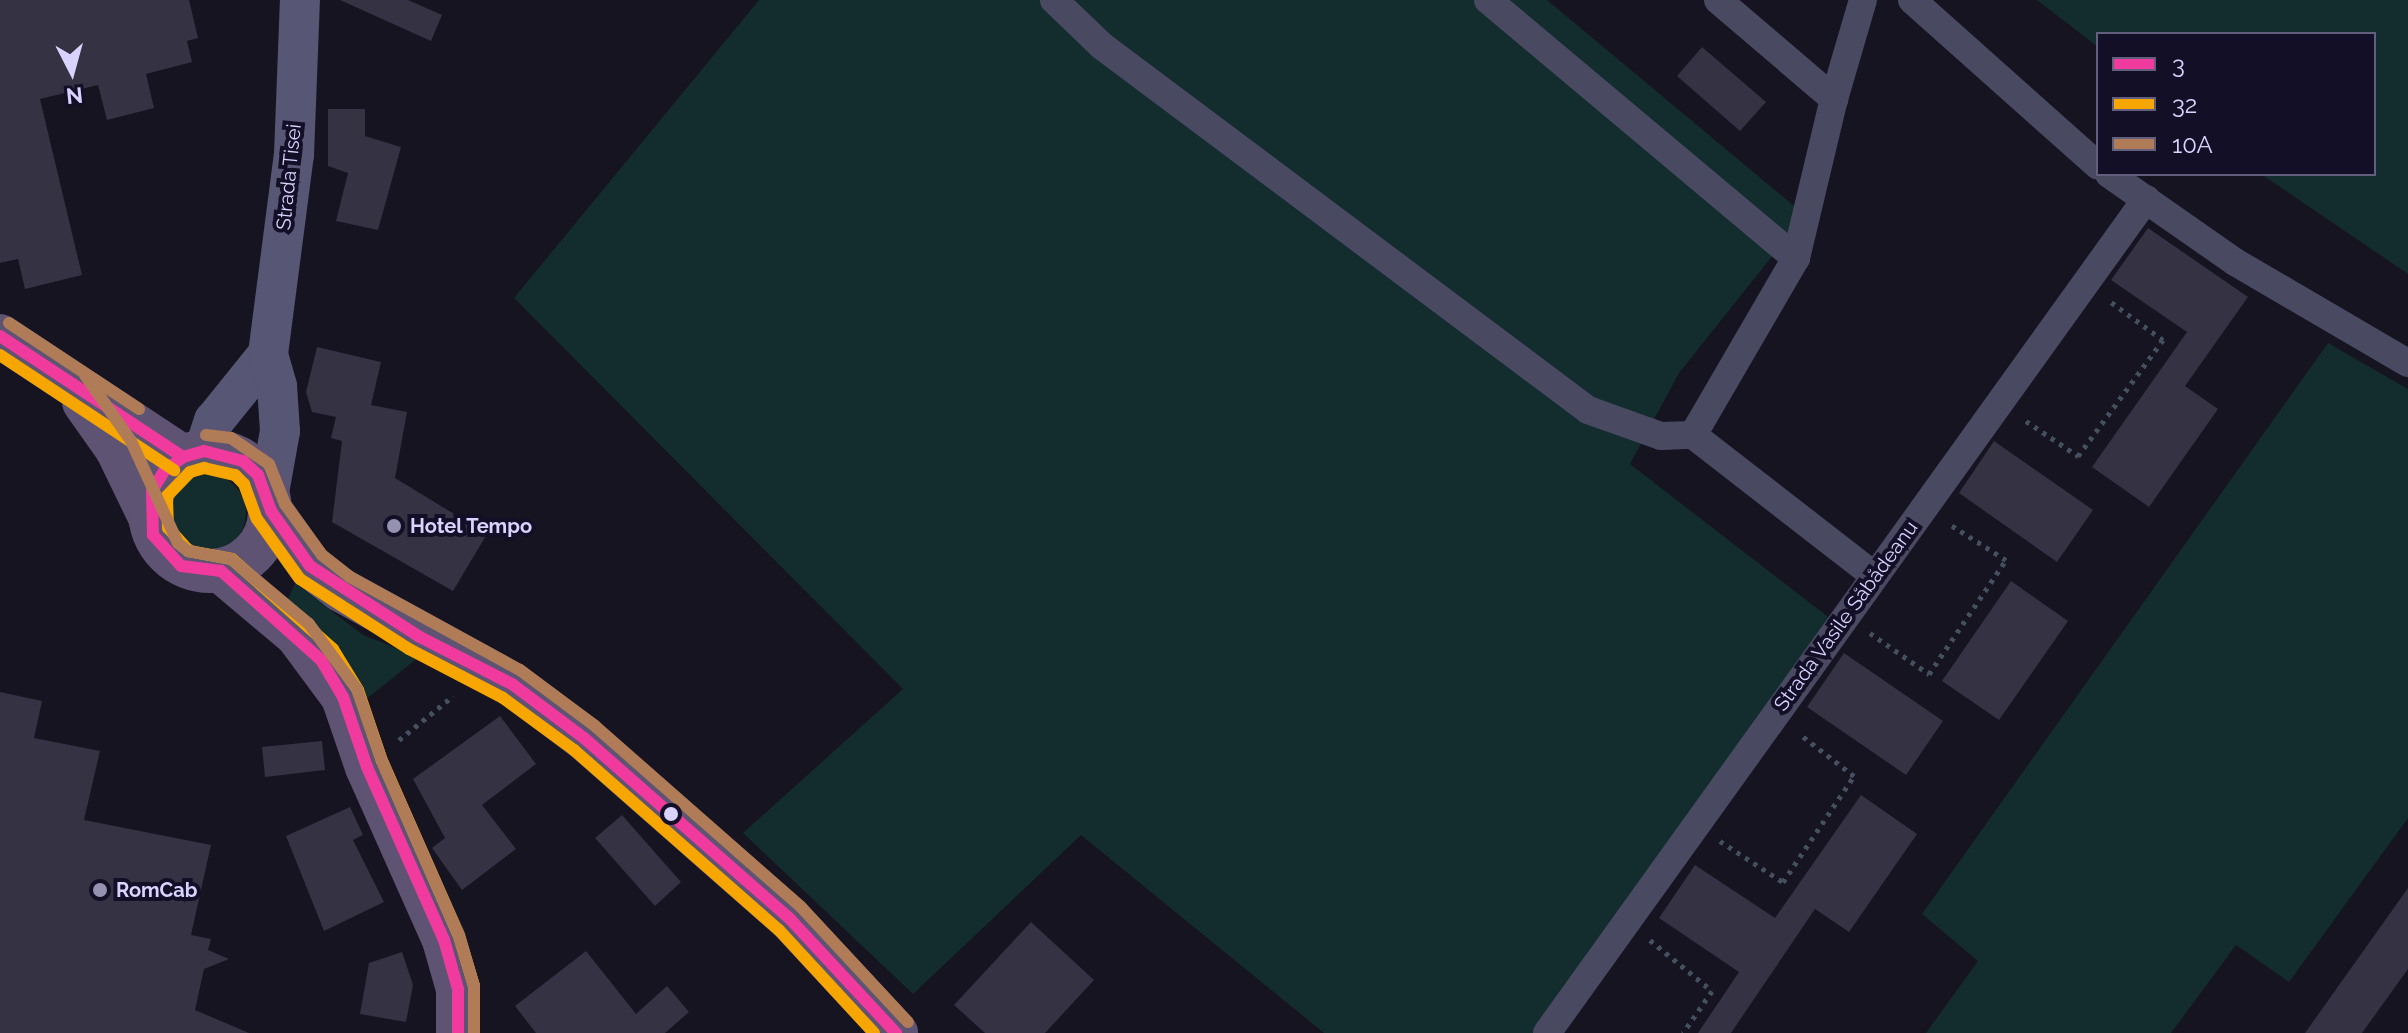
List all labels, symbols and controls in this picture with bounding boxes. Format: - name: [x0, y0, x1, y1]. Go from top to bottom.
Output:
- north arrow: [32, 32, 112, 112]
- legend: [2096, 32, 2376, 176]
- text: 3: [2172, 50, 2185, 79]
- text: N: [65, 82, 84, 110]
- text: 32: [2172, 90, 2197, 119]
- street label: Strada Tisei: [271, 122, 307, 232]
- text: 10A: [2172, 130, 2213, 159]
- place label: Hotel Tempo: [410, 514, 533, 538]
- street label: Strada Vasile Săbădeanu: [1769, 516, 1923, 716]
- marker: Hotel Tempo: [385, 517, 403, 535]
- unlabelled marker: [663, 806, 679, 822]
- place label: RomCab: [116, 878, 197, 902]
- marker: RomCab: [91, 881, 109, 899]

